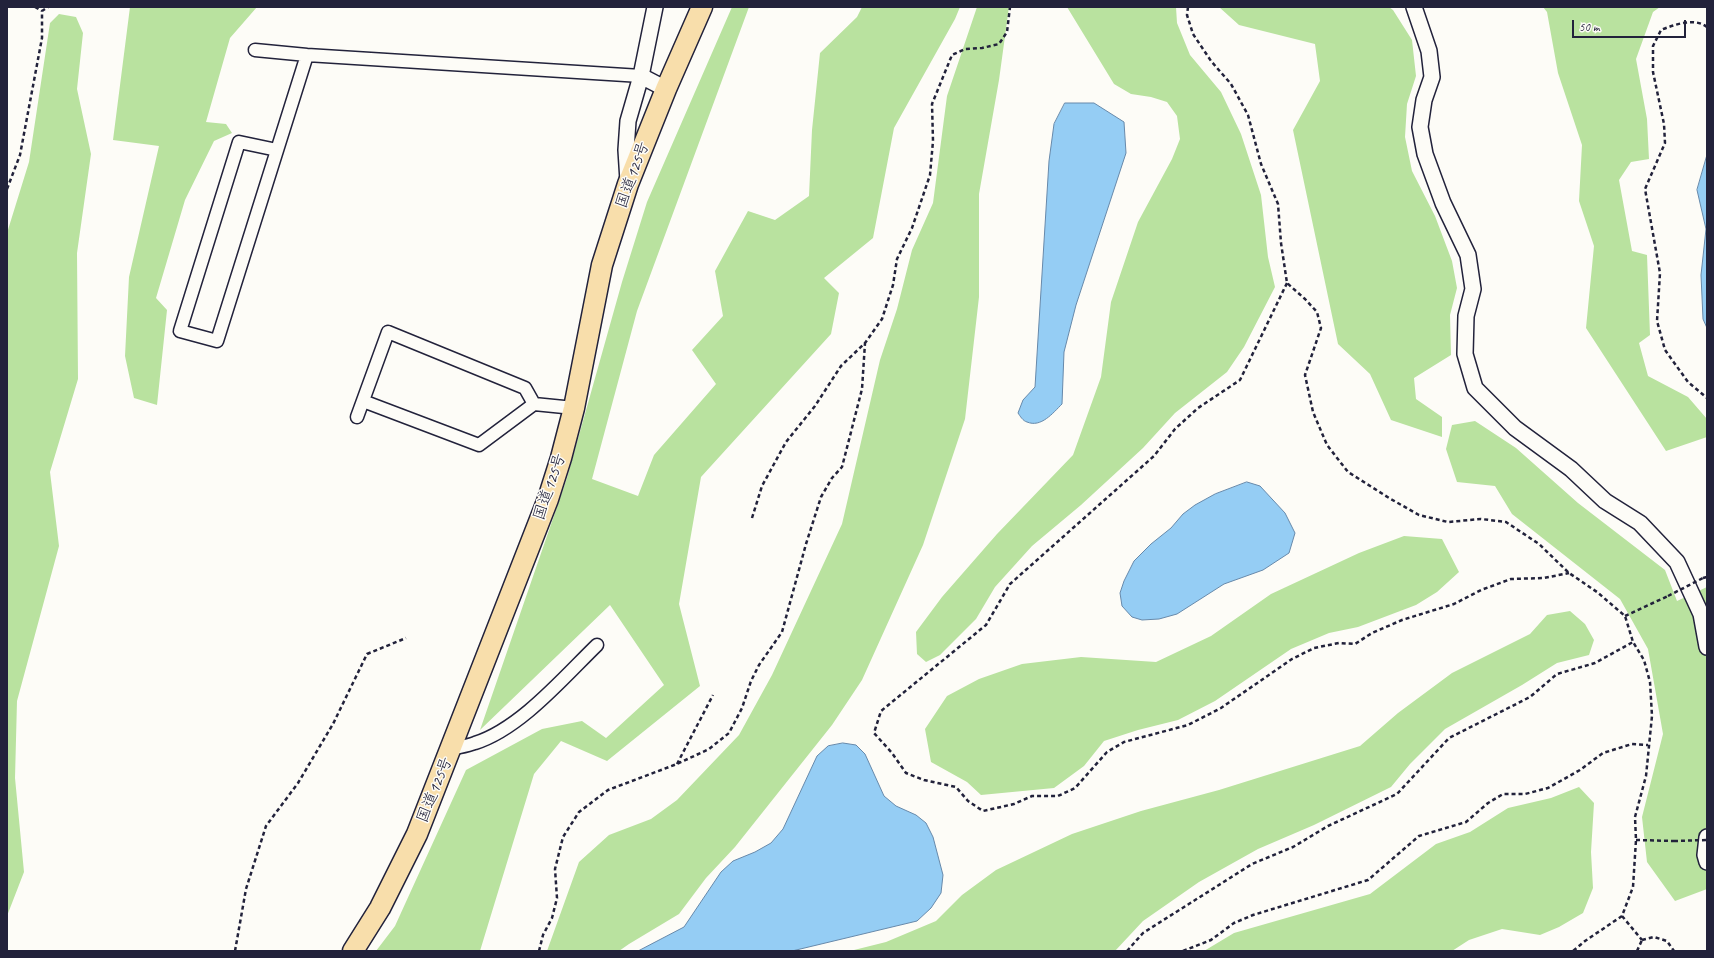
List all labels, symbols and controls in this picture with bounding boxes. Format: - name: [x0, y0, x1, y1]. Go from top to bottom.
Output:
- scale bar: [1574, 12, 1688, 38]
- text: 50 m: [1579, 19, 1599, 35]
- street label: 国道125号: [612, 139, 654, 211]
- street label: 国道125号: [530, 451, 570, 523]
- street label: 国道125号: [413, 754, 457, 826]

